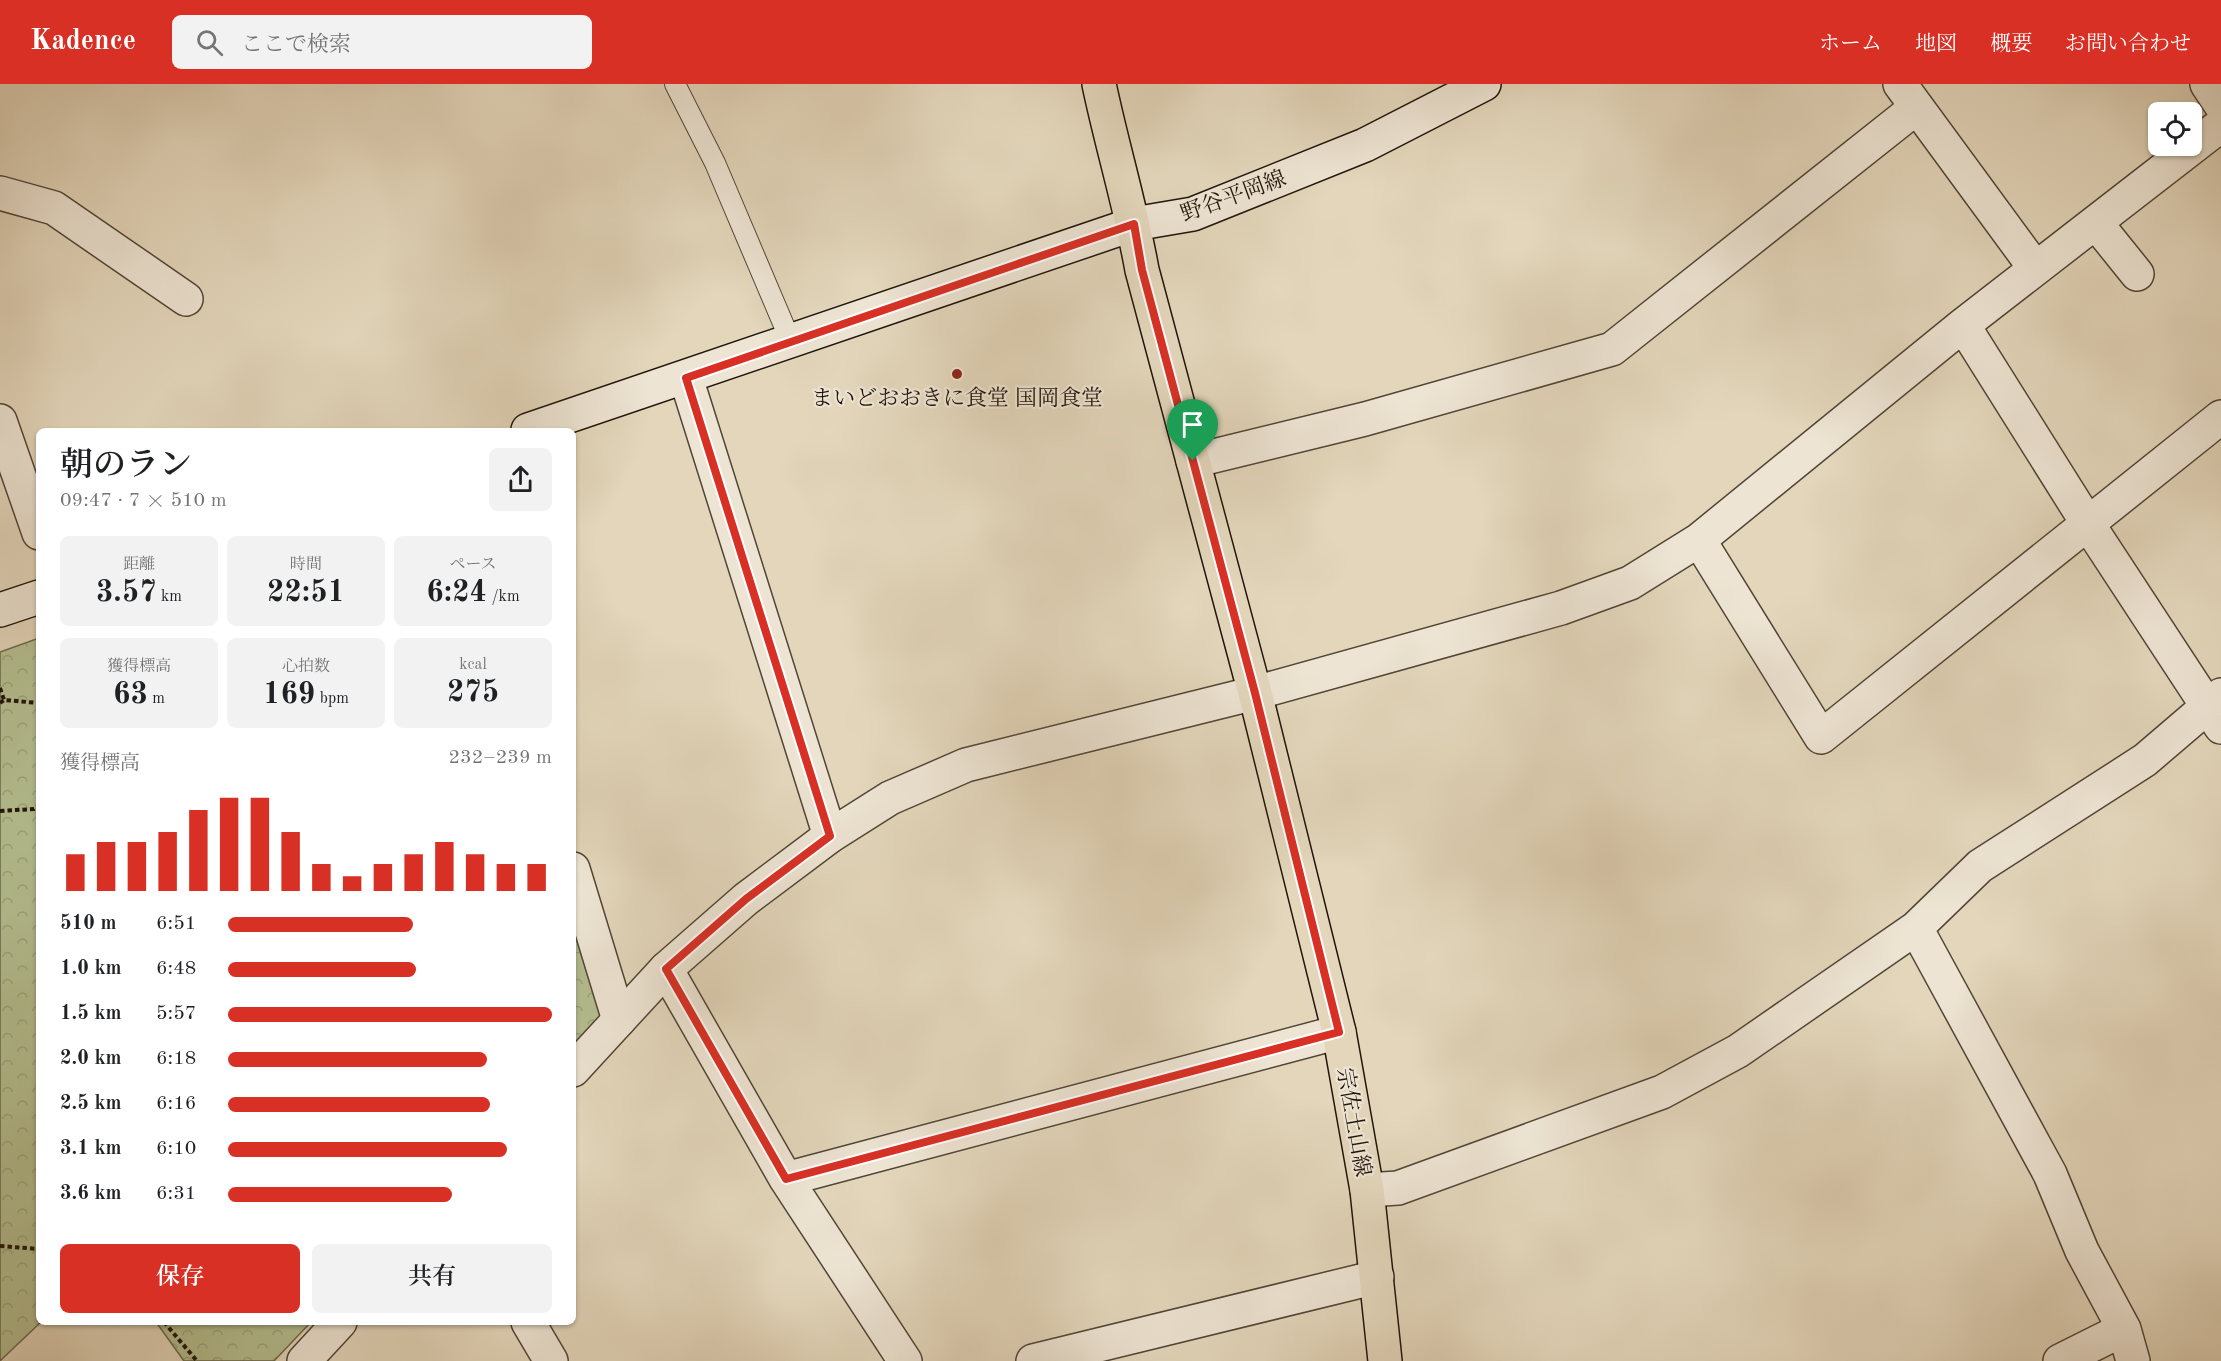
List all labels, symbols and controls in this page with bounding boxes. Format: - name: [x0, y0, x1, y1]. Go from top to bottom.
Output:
- search box: [172, 15, 592, 69]
- icon: search: [193, 26, 226, 59]
- text: Kadence: [30, 28, 136, 56]
- text: ここで検索: [241, 34, 351, 56]
- text: ホーム: [1819, 34, 1882, 55]
- text: 地図: [1915, 34, 1957, 55]
- text: 概要: [1990, 34, 2032, 55]
- text: お問い合わせ: [2065, 34, 2191, 55]
- map controls: [2148, 102, 2202, 156]
- button: locate: [2148, 102, 2202, 156]
- street label: 野谷平岡線: [1178, 166, 1289, 226]
- marker: まいどおおきに食堂 国岡食堂: [950, 367, 964, 381]
- place label: まいどおおきに食堂 国岡食堂: [811, 386, 1103, 410]
- pin: [1167, 399, 1218, 461]
- icon: arrive: [1176, 408, 1209, 441]
- button: share: [489, 448, 552, 511]
- text: 朝のラン: [60, 450, 192, 483]
- text: 09:47 · 7 × 510 m: [60, 491, 227, 511]
- text: 距離: [123, 557, 155, 573]
- text: 時間: [290, 557, 322, 573]
- text: ペース: [449, 557, 497, 573]
- text: 3.57: [96, 578, 157, 608]
- text: 22:51: [267, 578, 345, 608]
- text: 6:24: [426, 578, 487, 608]
- text: km: [157, 589, 182, 605]
- text: /km: [487, 589, 520, 605]
- text: kcal: [459, 657, 487, 673]
- text: 獲得標高: [107, 659, 171, 675]
- text: 心拍数: [282, 659, 330, 675]
- text: 275: [447, 678, 499, 708]
- text: 63: [113, 680, 148, 710]
- text: 169: [263, 680, 315, 710]
- text: m: [148, 691, 165, 707]
- text: bpm: [315, 691, 349, 707]
- text: 232–239 m: [449, 748, 552, 768]
- text: 獲得標高: [60, 754, 140, 774]
- text: 510 m: [60, 914, 116, 934]
- text: 6:51: [156, 914, 196, 934]
- text: 1.0 km: [60, 959, 122, 979]
- text: 6:48: [156, 959, 196, 979]
- text: 1.5 km: [60, 1004, 122, 1024]
- text: 5:57: [156, 1004, 196, 1024]
- text: 2.0 km: [60, 1049, 122, 1069]
- text: 6:18: [156, 1049, 196, 1069]
- street label: 宗佐土山線: [1333, 1066, 1375, 1178]
- text: 2.5 km: [60, 1094, 122, 1114]
- text: 6:16: [156, 1094, 196, 1114]
- text: 3.1 km: [60, 1139, 122, 1159]
- text: 6:10: [156, 1139, 196, 1159]
- text: 3.6 km: [60, 1184, 122, 1204]
- text: 6:31: [156, 1184, 196, 1204]
- button: 保存: [60, 1244, 300, 1313]
- button: 共有: [312, 1244, 552, 1313]

